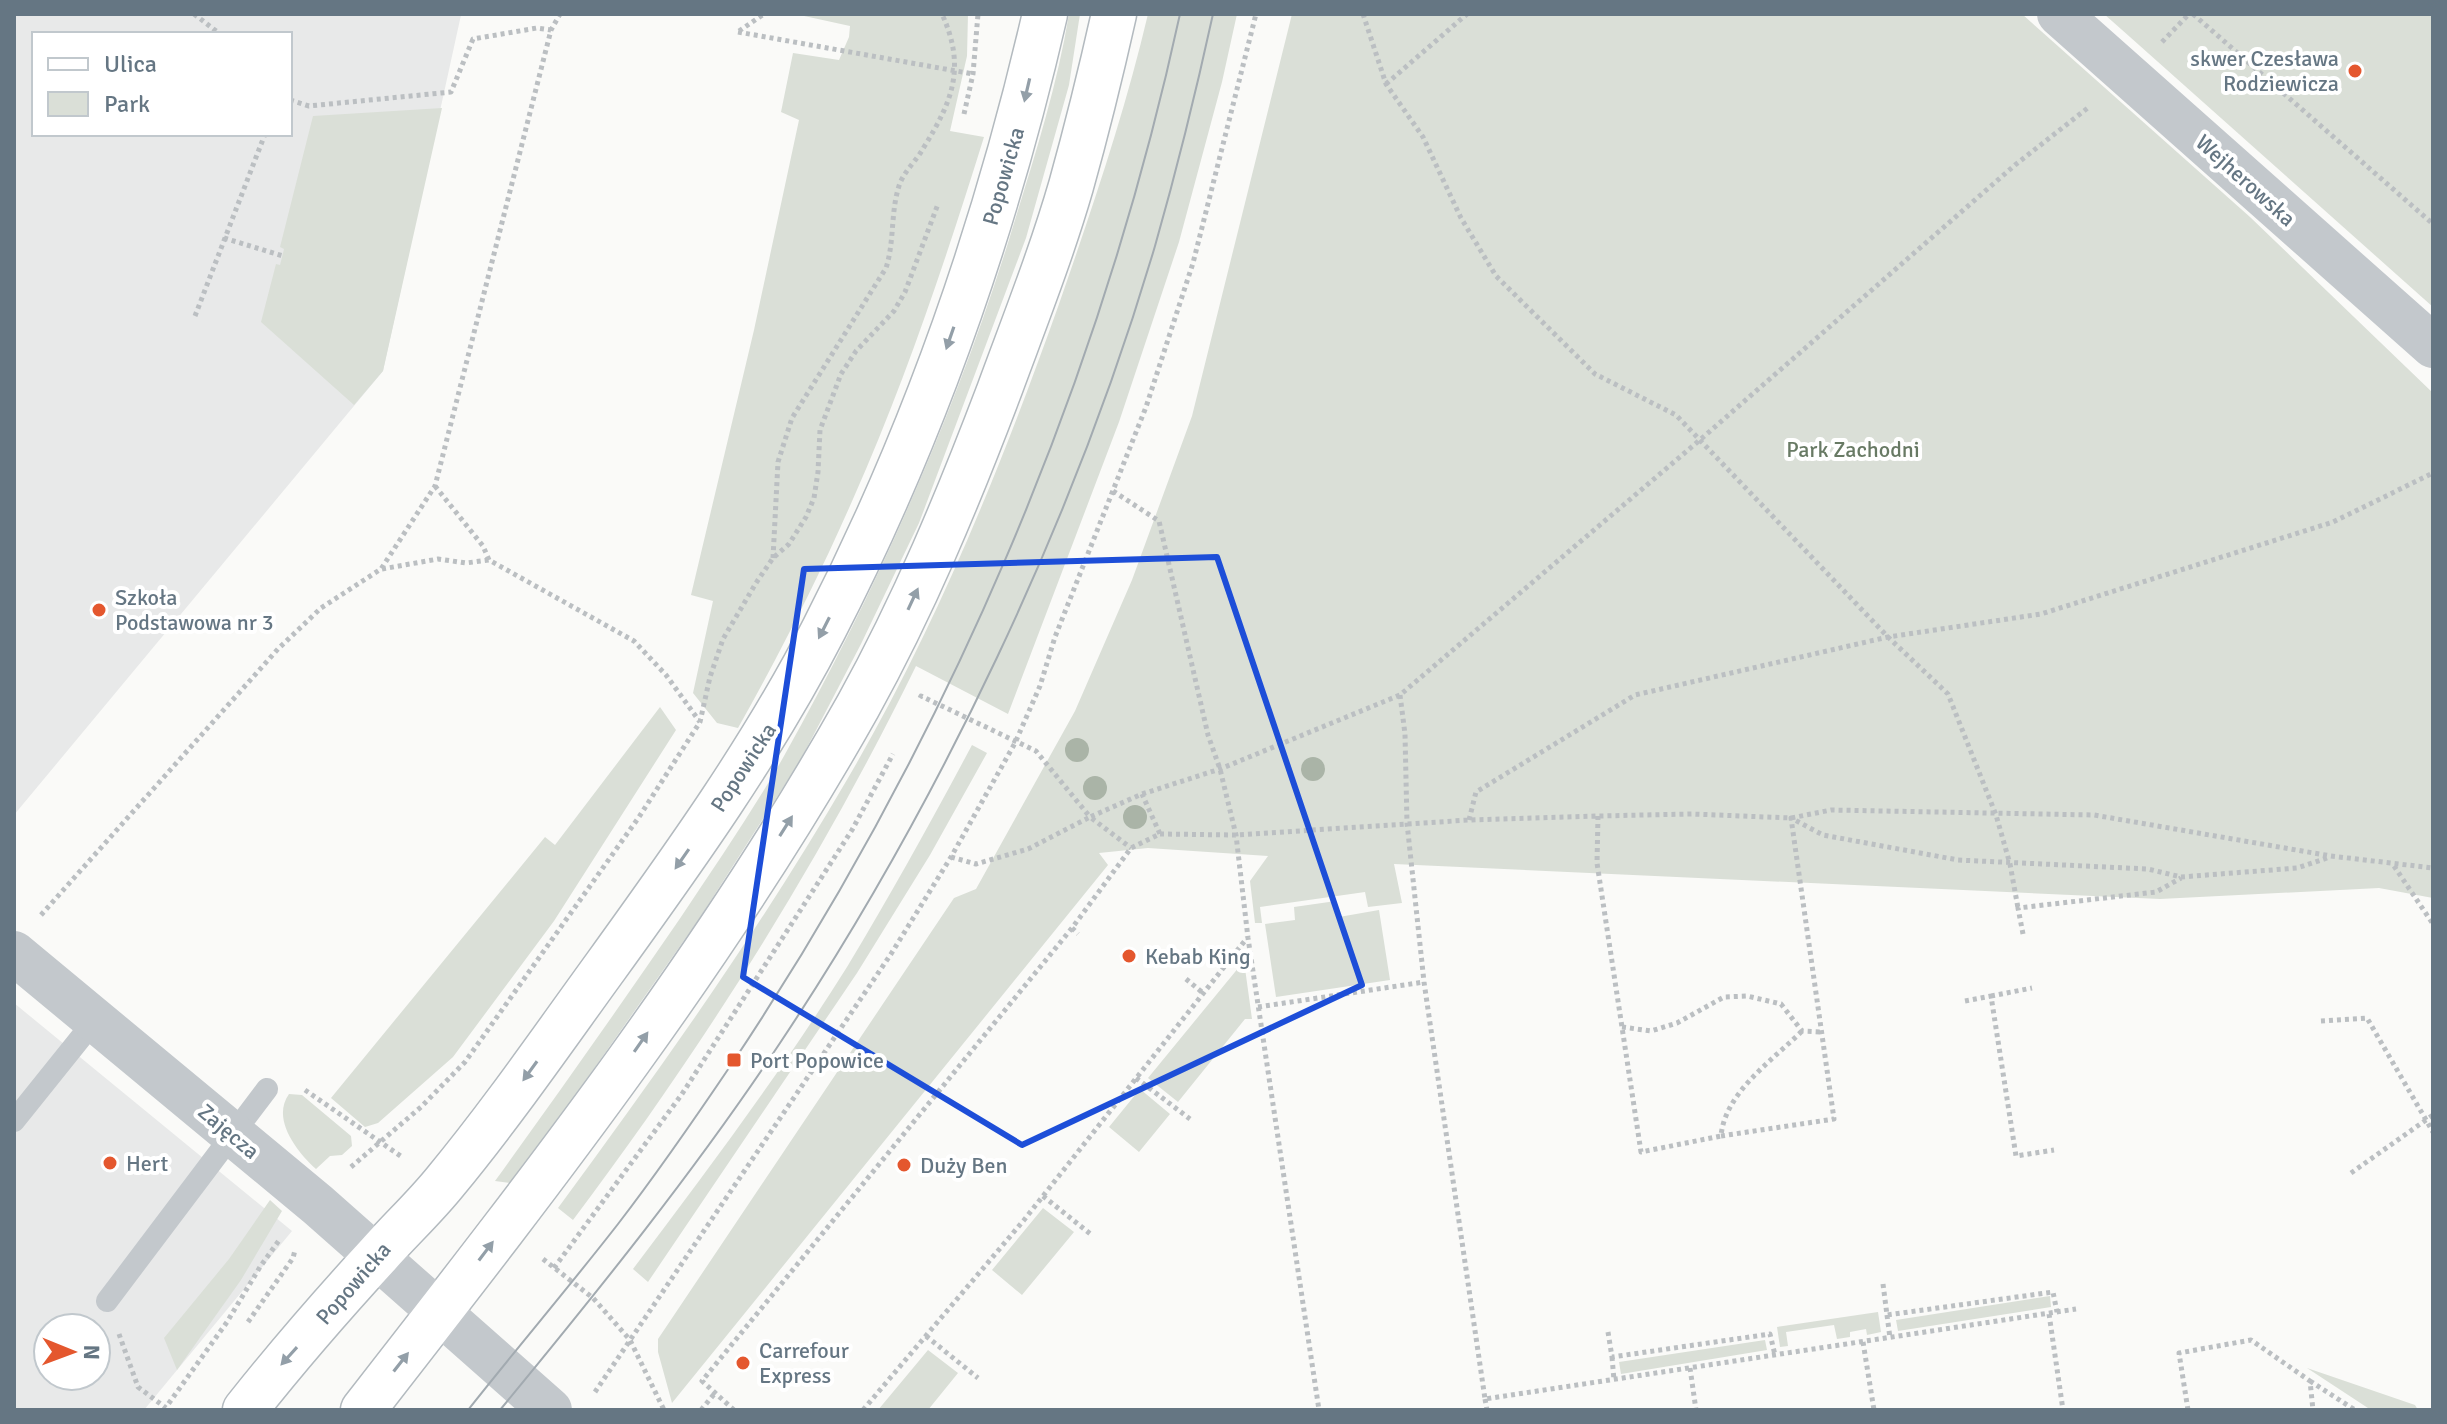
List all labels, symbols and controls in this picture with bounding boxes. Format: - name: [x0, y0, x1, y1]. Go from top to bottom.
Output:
- legend: [32, 32, 292, 136]
- place label: skwer Czesława Rodziewicza: [2190, 45, 2339, 97]
- text: Ulica: [104, 49, 157, 79]
- marker: skwer Czesława Rodziewicza: [2346, 62, 2364, 80]
- one-way arrow: [1020, 78, 1033, 103]
- text: Park: [104, 89, 150, 119]
- street label: Popowicka: [977, 124, 1030, 228]
- street label: Wejherowska: [2190, 129, 2301, 232]
- one-way arrow: [943, 326, 955, 350]
- park label: Park Zachodni: [1786, 436, 1920, 463]
- place label: Szkoła Podstawowa nr 3: [115, 584, 274, 636]
- one-way arrow: [906, 588, 920, 611]
- marker: Szkoła Podstawowa nr 3: [90, 601, 108, 619]
- one-way arrow: [817, 616, 831, 639]
- street label: Popowicka: [705, 718, 782, 817]
- one-way arrow: [779, 815, 793, 837]
- one-way arrow: [675, 849, 690, 870]
- place label: Kebab King: [1145, 943, 1251, 970]
- marker: Kebab King: [1120, 947, 1138, 965]
- one-way arrow: [633, 1031, 648, 1052]
- place label: Port Popowice: [750, 1047, 884, 1074]
- marker: Port Popowice: [725, 1051, 743, 1069]
- one-way arrow: [523, 1060, 539, 1081]
- street label: Zajęcza: [193, 1098, 265, 1165]
- place label: Hert: [126, 1150, 168, 1177]
- place label: Duży Ben: [920, 1152, 1008, 1179]
- marker: Hert: [101, 1154, 119, 1172]
- marker: Duży Ben: [895, 1156, 913, 1174]
- street label: Popowicka: [310, 1236, 397, 1330]
- one-way arrow: [478, 1240, 493, 1261]
- north arrow: [32, 1312, 112, 1392]
- place label: Carrefour Express: [759, 1337, 849, 1389]
- text: N: [78, 1344, 105, 1360]
- one-way arrow: [280, 1347, 298, 1366]
- one-way arrow: [392, 1352, 409, 1372]
- marker: Carrefour Express: [734, 1354, 752, 1372]

